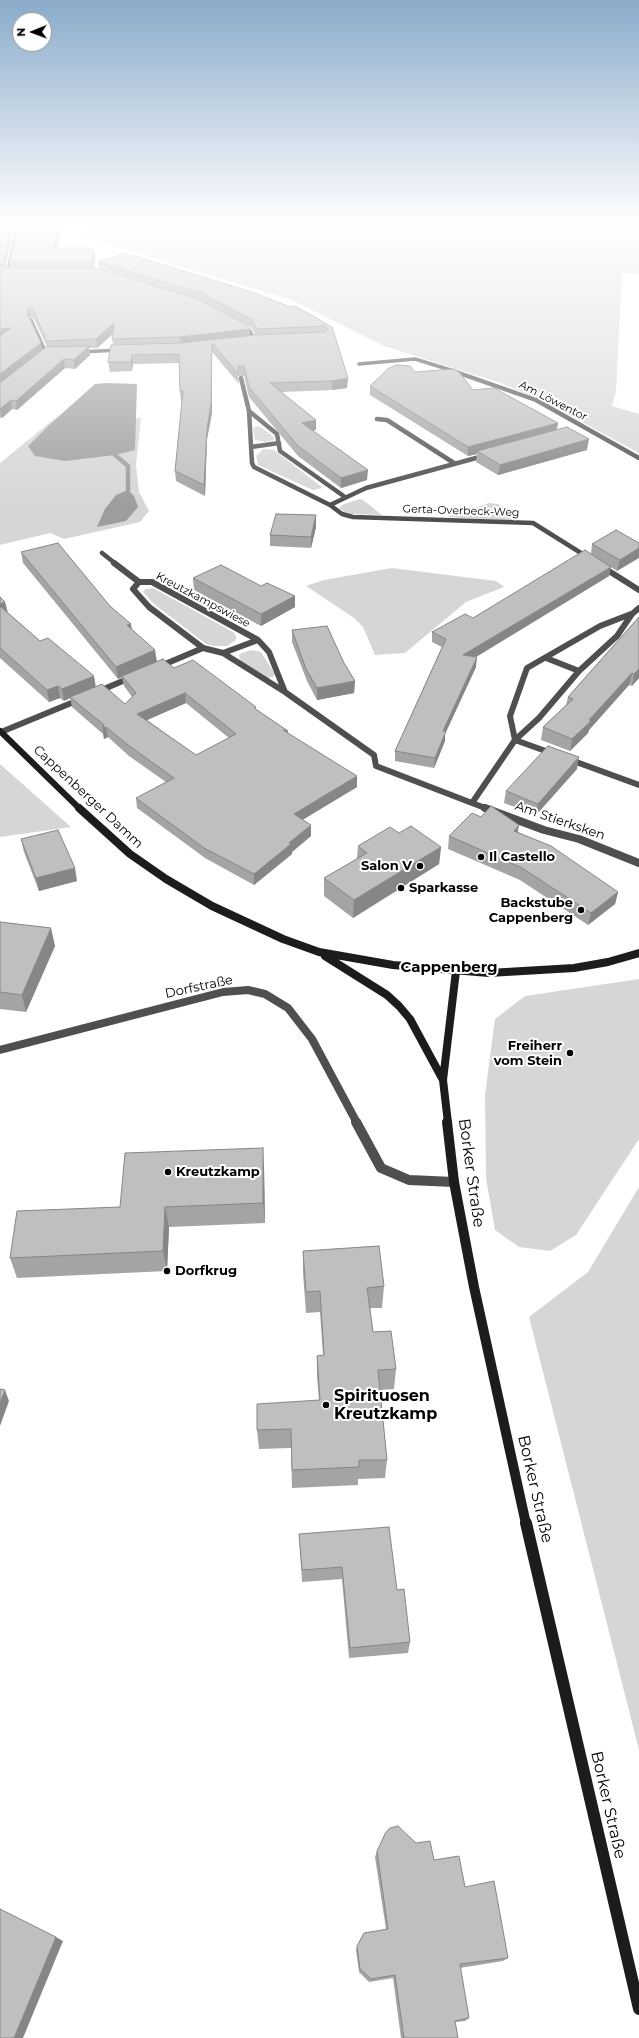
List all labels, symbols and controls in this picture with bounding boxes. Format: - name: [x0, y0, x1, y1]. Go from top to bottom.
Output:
- north arrow: [12, 12, 52, 52]
- text: N: [14, 28, 28, 37]
- street label: Am Löwentor: [517, 378, 589, 424]
- street label: Gerta-Overbeck-Weg: [402, 502, 520, 520]
- street label: Kreutzkampswiese: [154, 570, 252, 630]
- street label: Cappenberger Damm: [30, 742, 146, 852]
- street label: Am Stierksken: [513, 798, 607, 844]
- place label: Il Castello: [489, 849, 555, 865]
- marker: Il Castello: [476, 852, 486, 862]
- place label: Salon V: [361, 858, 412, 874]
- marker: Salon V: [415, 861, 425, 871]
- place label: Sparkasse: [409, 880, 478, 896]
- marker: Sparkasse: [396, 883, 406, 893]
- place label: Backstube Cappenberg: [489, 895, 573, 926]
- marker: Backstube Cappenberg: [576, 905, 586, 915]
- district label: Cappenberg: [400, 959, 498, 977]
- street label: Dorfstraße: [164, 972, 234, 1002]
- place label: Freiherr vom Stein: [494, 1038, 562, 1069]
- marker: Freiherr vom Stein: [565, 1048, 575, 1058]
- street label: Borker Straße: [454, 1117, 488, 1229]
- place label: Kreutzkamp: [176, 1164, 260, 1180]
- marker: Kreutzkamp: [163, 1167, 173, 1177]
- place label: Dorfkrug: [175, 1263, 237, 1279]
- marker: Dorfkrug: [162, 1266, 172, 1276]
- place label: Spirituosen Kreutzkamp: [334, 1386, 437, 1424]
- marker: Spirituosen Kreutzkamp: [321, 1400, 331, 1410]
- street label: Borker Straße: [513, 1433, 557, 1545]
- street label: Borker Straße: [586, 1749, 630, 1861]

